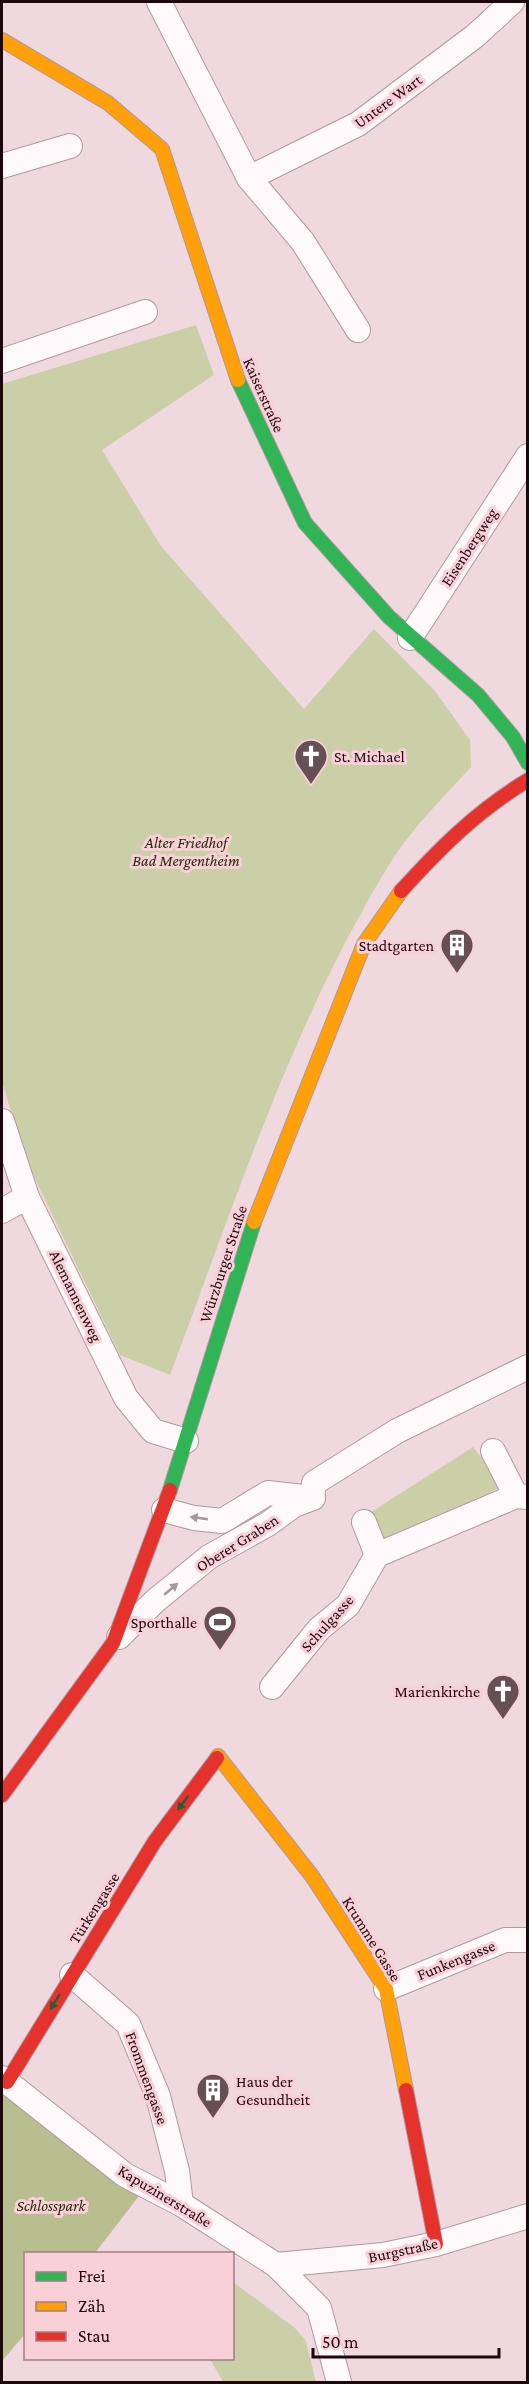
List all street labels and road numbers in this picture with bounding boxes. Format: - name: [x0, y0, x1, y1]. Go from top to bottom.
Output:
- street label: Untere Wart: [351, 71, 425, 131]
- street label: Kaiserstraße: [240, 355, 288, 435]
- street label: Eisenbergweg: [437, 505, 502, 590]
- street label: Würzburger Straße: [196, 1203, 251, 1325]
- street label: Alemannenweg: [46, 1247, 106, 1345]
- street label: Oberer Graben: [193, 1511, 282, 1575]
- street label: Schulgasse: [297, 1591, 357, 1655]
- street label: Türkengasse: [65, 1869, 123, 1947]
- street label: Krumme Gasse: [339, 1894, 405, 1984]
- street label: Funkengasse: [415, 1937, 498, 1984]
- street label: Frommengasse: [121, 2029, 172, 2127]
- street label: Kapuzinerstraße: [115, 2161, 215, 2231]
- street label: Burgstraße: [367, 2234, 440, 2267]

